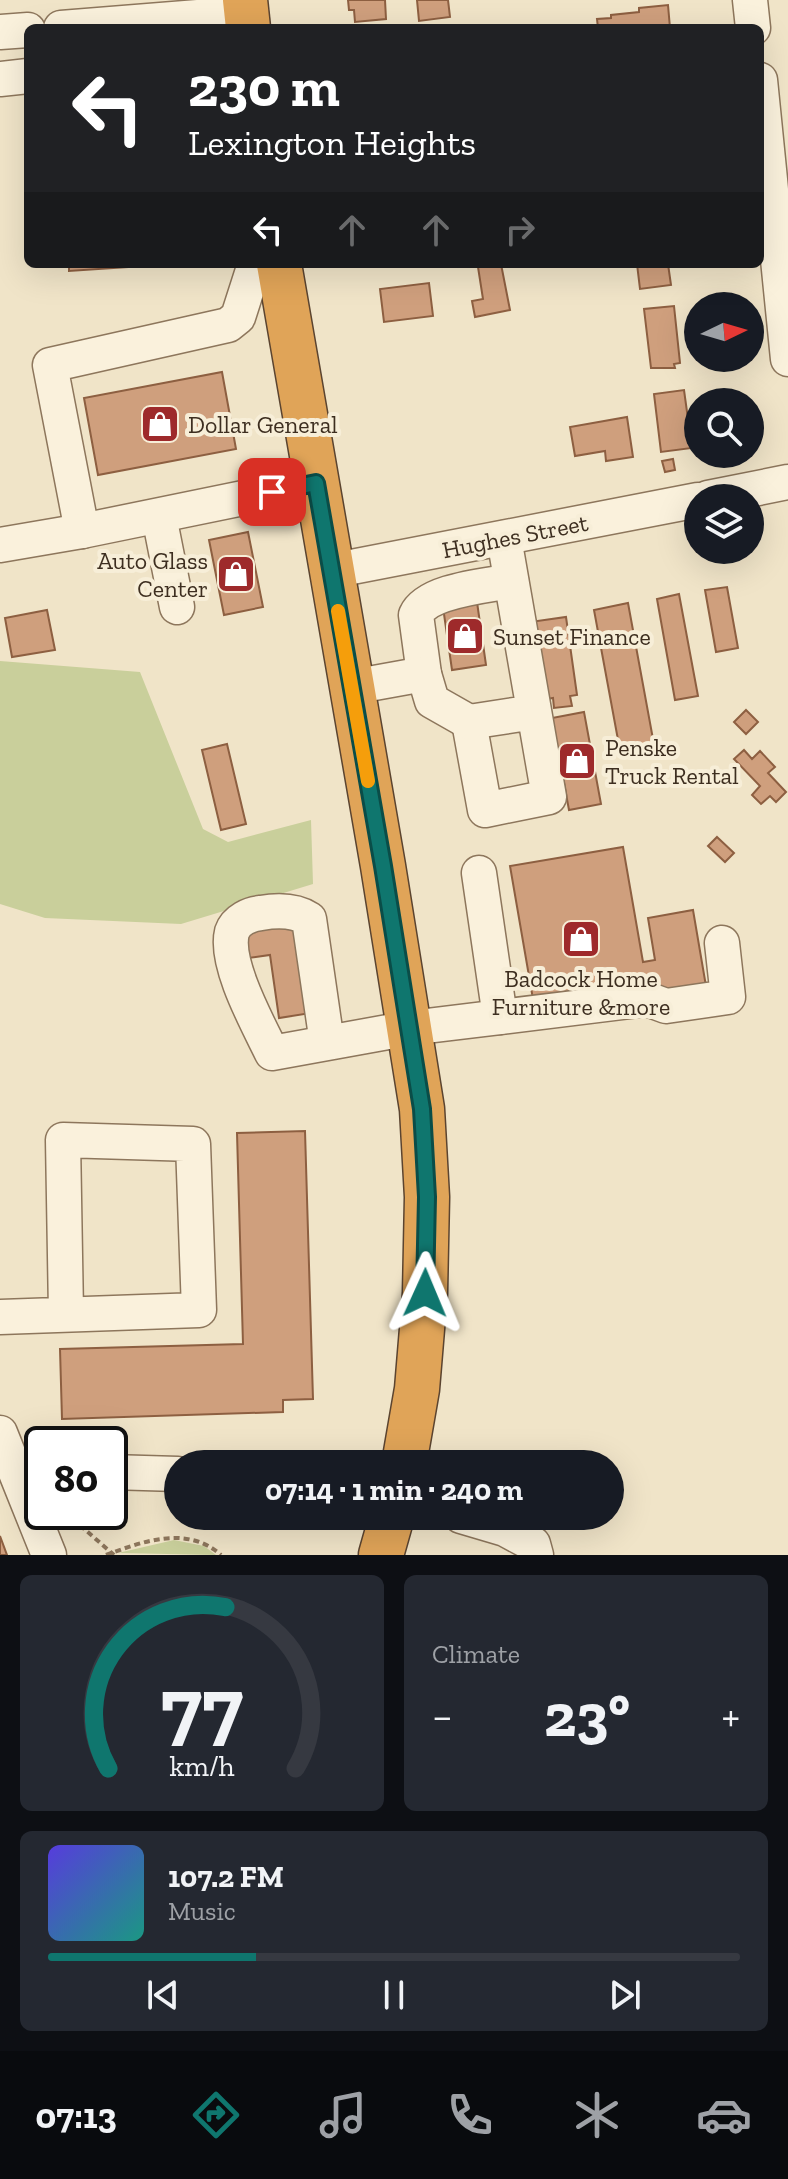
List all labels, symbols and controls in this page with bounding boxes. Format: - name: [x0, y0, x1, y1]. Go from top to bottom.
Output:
- text: 230 m: [188, 53, 340, 120]
- icon: left: [56, 56, 160, 160]
- text: Lexington Heights: [188, 121, 476, 164]
- icon: left: [246, 208, 290, 252]
- icon: ahead: [330, 208, 374, 252]
- icon: ahead: [414, 208, 458, 252]
- icon: right: [498, 208, 542, 252]
- north arrow: [684, 292, 764, 372]
- map controls: [684, 292, 764, 564]
- button: search: [684, 388, 764, 468]
- shop icon: Dollar General: [139, 403, 181, 445]
- place label: Dollar General: [188, 410, 338, 439]
- pin: [238, 458, 306, 526]
- icon: arrive: [250, 470, 294, 514]
- button: layers: [684, 484, 764, 564]
- street label: Hughes Street: [440, 508, 591, 564]
- place label: Auto Glass Center: [97, 546, 208, 603]
- shop icon: Auto Glass Center: [215, 553, 257, 595]
- shop icon: Sunset Finance: [444, 615, 486, 657]
- place label: Sunset Finance: [493, 622, 651, 651]
- place label: Penske Truck Rental: [605, 733, 739, 790]
- shop icon: Penske Truck Rental: [556, 740, 598, 782]
- shop icon: Badcock Home Furniture &more: [560, 918, 602, 960]
- place label: Badcock Home Furniture &more: [492, 964, 670, 1021]
- position arrow: [383, 1251, 467, 1335]
- speed limit sign: 80: [24, 1426, 128, 1530]
- text: 07:14 · 1 min · 240 m: [265, 1472, 523, 1508]
- text: Climate: [432, 1638, 520, 1670]
- text: 77: [161, 1656, 243, 1756]
- text: 23°: [544, 1679, 630, 1751]
- text: −: [432, 1689, 453, 1742]
- text: +: [721, 1689, 740, 1742]
- text: km/h: [169, 1749, 235, 1783]
- text: 107.2 FM: [168, 1859, 284, 1895]
- text: Music: [168, 1895, 236, 1927]
- icon: previous: [141, 1973, 185, 2017]
- icon: pause: [372, 1973, 416, 2017]
- icon: next: [603, 1973, 647, 2017]
- icon: directions: [188, 2087, 244, 2143]
- icon: music: [315, 2087, 371, 2143]
- icon: phone: [442, 2087, 498, 2143]
- icon: climate: [569, 2087, 625, 2143]
- icon: car: [696, 2087, 752, 2143]
- text: 07:13: [36, 2094, 117, 2137]

